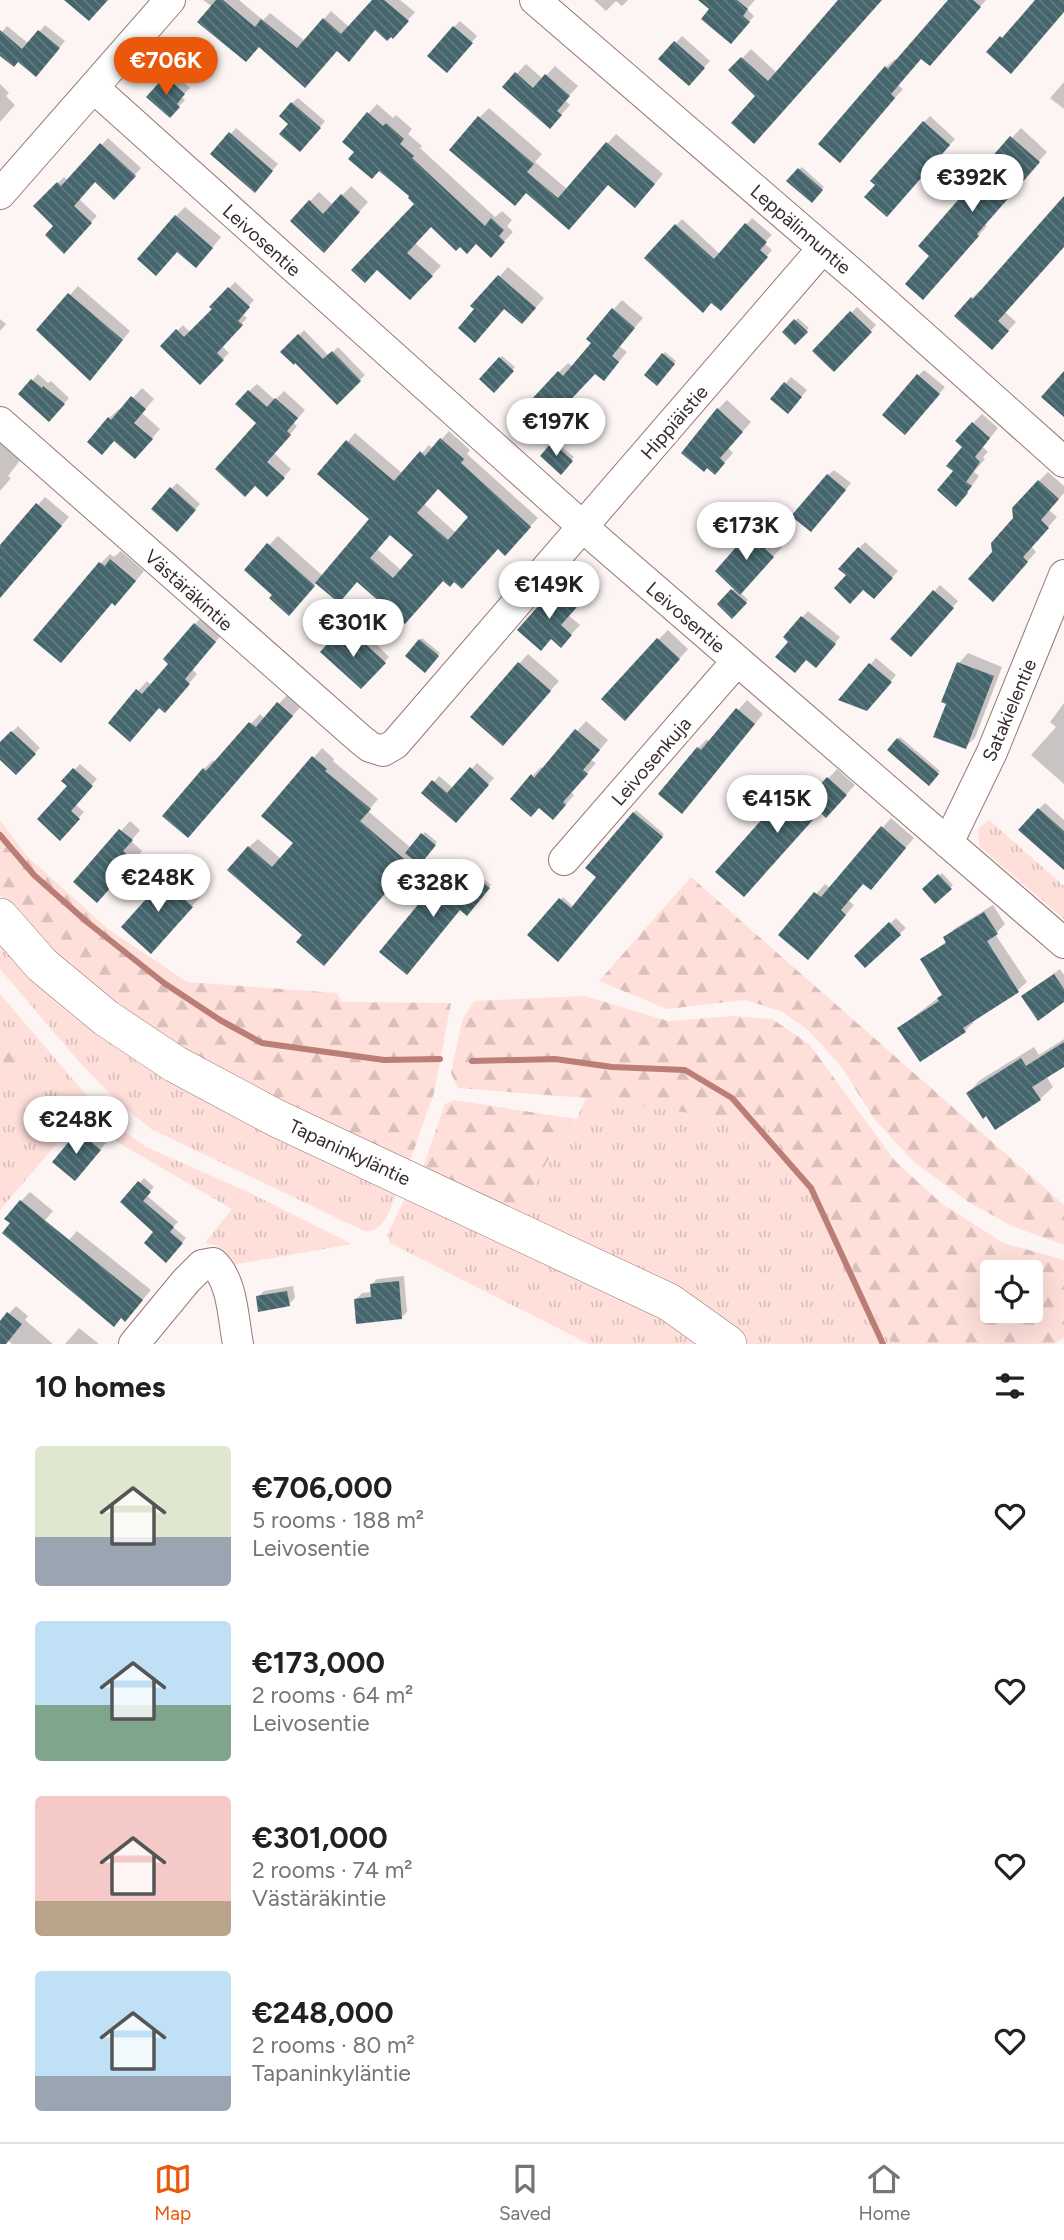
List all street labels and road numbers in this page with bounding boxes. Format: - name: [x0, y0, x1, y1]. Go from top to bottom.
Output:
- street label: Leppälinnuntie: [746, 180, 856, 279]
- street label: Leivosentie: [218, 199, 305, 281]
- street label: Hippiäistie: [636, 381, 713, 464]
- street label: Västäräkintie: [140, 545, 238, 636]
- street label: Leivosentie: [641, 577, 730, 658]
- street label: Satakielentie: [978, 655, 1041, 765]
- street label: Leivosenkuja: [607, 712, 696, 810]
- street label: Tapaninkyläntie: [285, 1114, 414, 1191]

